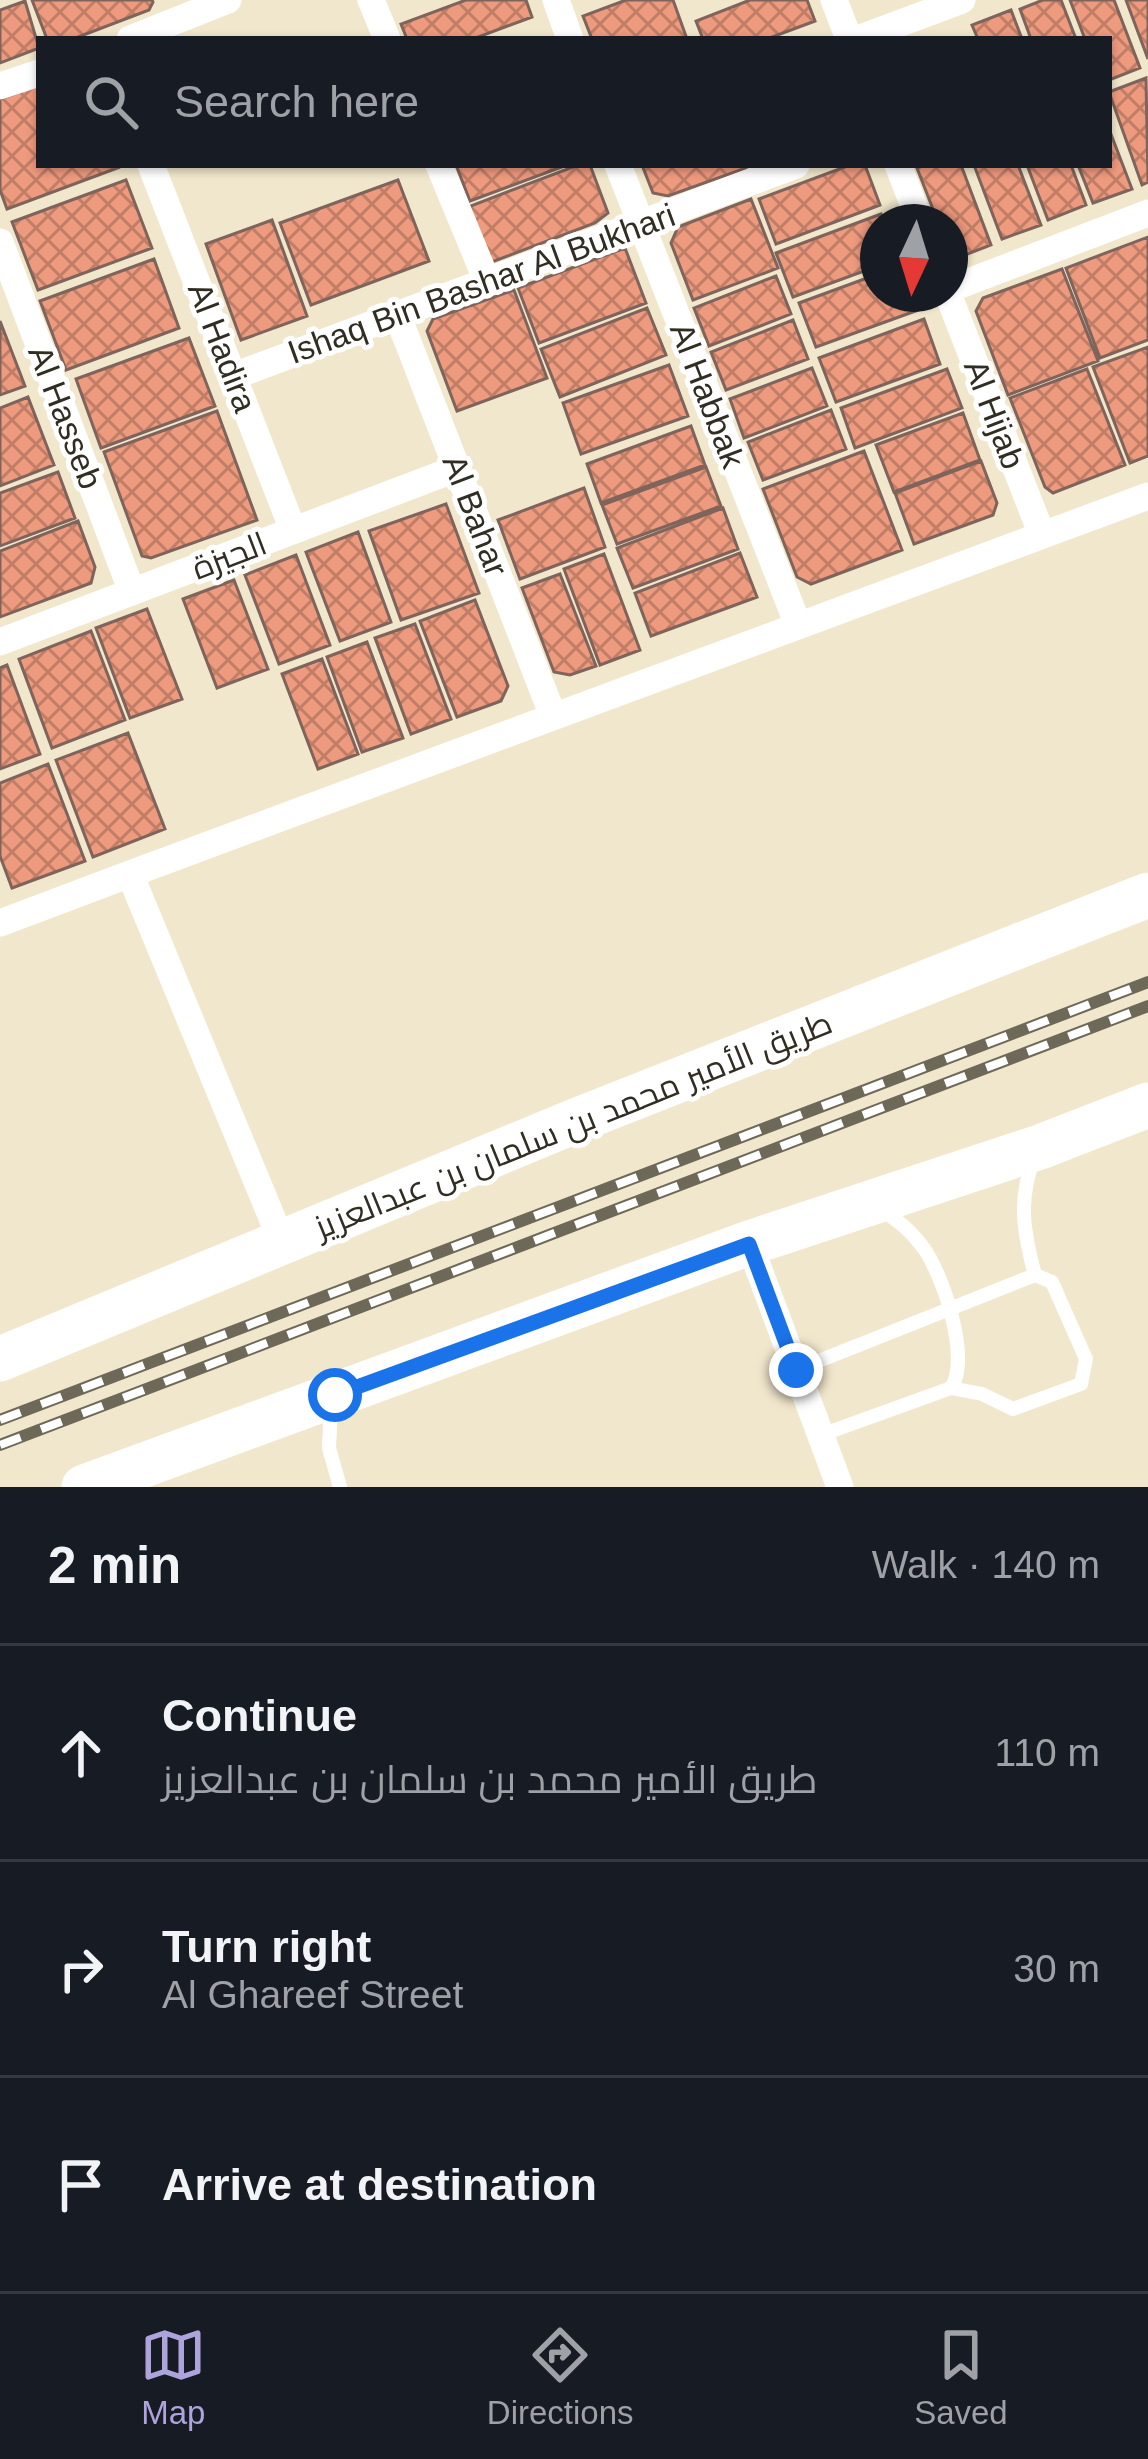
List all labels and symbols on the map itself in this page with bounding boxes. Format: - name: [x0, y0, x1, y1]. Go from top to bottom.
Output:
- street label: Ishaq Bin Bashar Al Bukhari: [283, 196, 680, 371]
- north arrow: [860, 204, 968, 312]
- street label: Al Hadira: [181, 277, 264, 418]
- street label: Al Habbak: [663, 317, 752, 473]
- street label: Al Hasseb: [21, 340, 110, 494]
- street label: Al Hijab: [957, 354, 1032, 474]
- street label: Al Bahar: [436, 449, 515, 581]
- street label: الجيزة: [187, 524, 272, 587]
- street label: طريق الأمير محمد بن سلمان بن عبدالعزيز: [307, 1003, 838, 1248]
- route end: [769, 1343, 823, 1397]
- route start: [308, 1368, 362, 1422]

